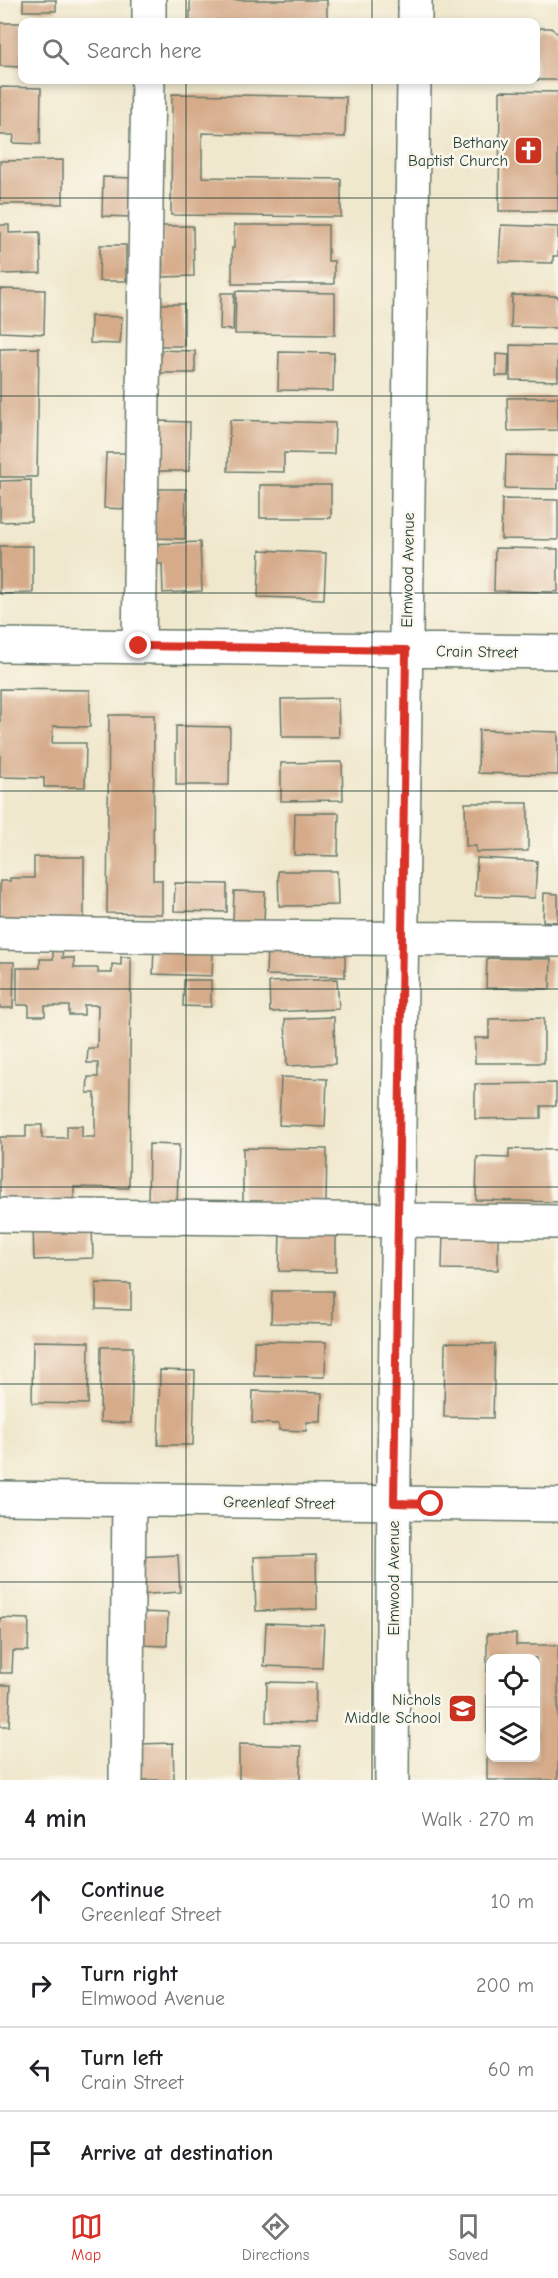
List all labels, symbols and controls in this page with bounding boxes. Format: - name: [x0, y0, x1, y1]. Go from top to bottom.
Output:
- search box: [18, 18, 540, 84]
- icon: search: [39, 35, 72, 68]
- text: Search here: [87, 38, 202, 64]
- place label: Bethany Baptist Church: [408, 134, 509, 170]
- church icon: Bethany Baptist Church: [513, 135, 545, 167]
- street label: Elmwood Avenue: [398, 512, 418, 628]
- route end: [125, 632, 151, 658]
- street label: Crain Street: [436, 642, 519, 662]
- route start: [417, 1490, 443, 1516]
- street label: Greenleaf Street: [223, 1493, 336, 1513]
- street label: Elmwood Avenue: [385, 1520, 403, 1636]
- map controls: [486, 1654, 540, 1762]
- button: locate: [486, 1654, 540, 1708]
- place label: Nichols Middle School: [345, 1691, 441, 1727]
- school or university icon: Nichols Middle School: [446, 1692, 478, 1724]
- button: layers: [486, 1708, 540, 1762]
- text: 4 min: [24, 1804, 87, 1834]
- text: Walk · 270 m: [421, 1808, 534, 1831]
- text: Continue: [81, 1877, 164, 1903]
- icon: ahead: [24, 1885, 57, 1918]
- text: 10 m: [491, 1890, 534, 1913]
- text: Greenleaf Street: [81, 1903, 221, 1926]
- text: Turn right: [81, 1961, 178, 1987]
- icon: right: [24, 1969, 57, 2002]
- text: 200 m: [476, 1974, 534, 1997]
- text: Elmwood Avenue: [81, 1987, 225, 2010]
- text: Turn left: [81, 2045, 163, 2071]
- icon: left: [24, 2053, 57, 2086]
- text: 60 m: [488, 2058, 534, 2081]
- text: Crain Street: [81, 2071, 184, 2094]
- icon: arrive: [24, 2137, 57, 2170]
- text: Arrive at destination: [81, 2140, 273, 2166]
- tab: Map: [70, 2210, 103, 2264]
- tab: Directions: [242, 2210, 309, 2264]
- tab: Saved: [448, 2210, 488, 2264]

